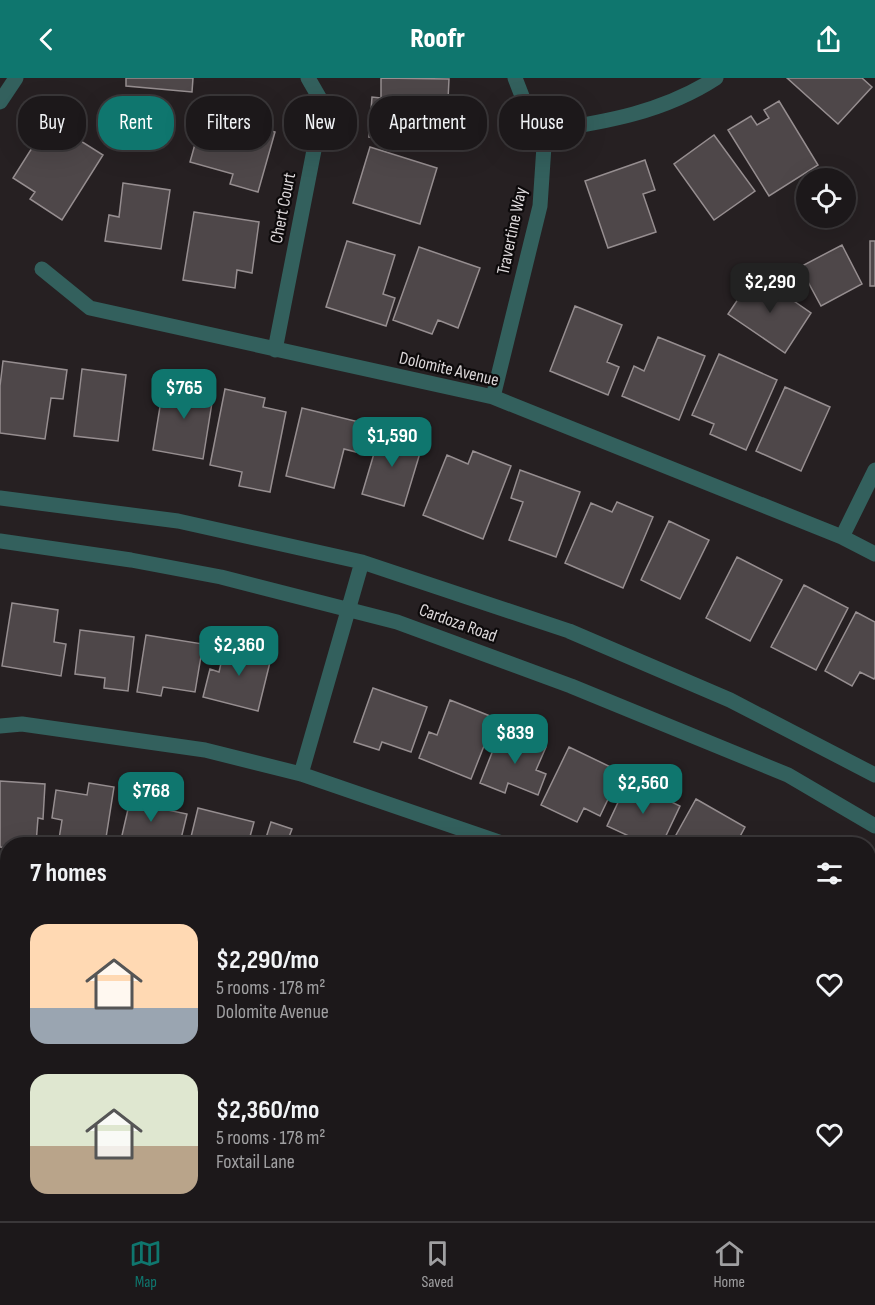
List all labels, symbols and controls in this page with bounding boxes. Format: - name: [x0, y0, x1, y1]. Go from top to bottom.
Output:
- icon: back: [30, 23, 63, 56]
- text: Roofr: [410, 23, 465, 55]
- icon: share: [812, 23, 845, 56]
- chip: Buy: [18, 96, 86, 150]
- chip: Rent: [98, 96, 174, 150]
- chip: Filters: [186, 96, 272, 150]
- chip: New: [284, 96, 357, 150]
- chip: Apartment: [369, 96, 487, 150]
- chip: House: [499, 96, 585, 150]
- map controls: [796, 168, 856, 228]
- button: locate: [796, 168, 856, 228]
- street label: Chert Court: [266, 170, 300, 245]
- street label: Travertine Way: [493, 185, 532, 277]
- pin: $2,290: [721, 263, 819, 314]
- text: $2,290: [744, 270, 796, 294]
- street label: Dolomite Avenue: [397, 347, 501, 391]
- pin: $765: [148, 369, 220, 420]
- text: $765: [165, 376, 203, 400]
- pin: $1,590: [343, 417, 441, 468]
- text: $1,590: [366, 424, 418, 448]
- street label: Cardoza Road: [416, 599, 500, 647]
- pin: $2,360: [190, 626, 288, 677]
- text: $2,360: [213, 633, 265, 657]
- pin: $839: [479, 714, 551, 765]
- text: $839: [496, 721, 534, 745]
- pin: $2,560: [594, 764, 692, 815]
- text: $2,560: [617, 771, 669, 795]
- pin: $768: [115, 772, 187, 823]
- text: $768: [132, 779, 170, 803]
- icon: filters: [813, 857, 846, 890]
- text: 7 homes: [30, 858, 107, 889]
- text: $2,290/mo: [216, 945, 319, 976]
- icon: home: [78, 948, 150, 1020]
- icon: heart: [813, 968, 846, 1001]
- text: 5 rooms · 178 m²: [216, 976, 325, 1000]
- text: Dolomite Avenue: [216, 1000, 329, 1024]
- text: $2,360/mo: [216, 1095, 319, 1126]
- icon: home: [78, 1098, 150, 1170]
- icon: heart: [813, 1118, 846, 1151]
- text: 5 rooms · 178 m²: [216, 1126, 325, 1150]
- text: Foxtail Lane: [216, 1150, 295, 1174]
- tab: Map: [129, 1237, 162, 1292]
- tab: Saved: [421, 1237, 454, 1292]
- tab: Home: [713, 1237, 746, 1292]

